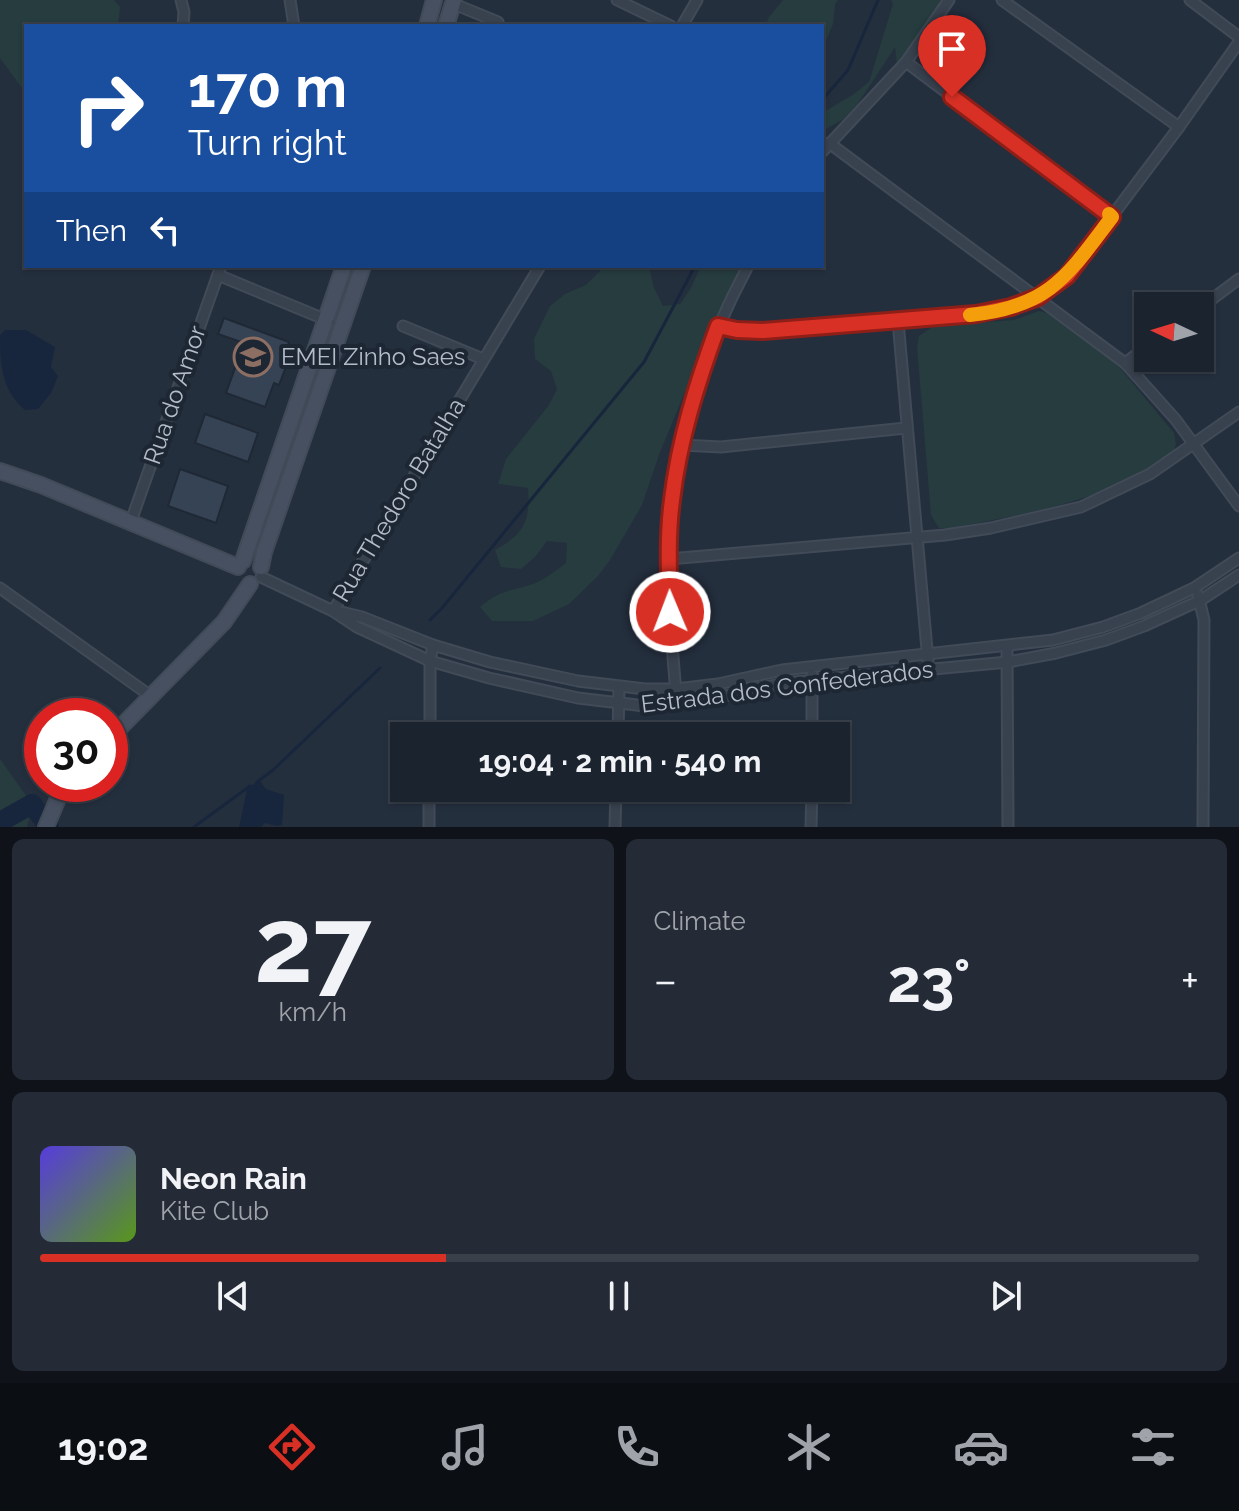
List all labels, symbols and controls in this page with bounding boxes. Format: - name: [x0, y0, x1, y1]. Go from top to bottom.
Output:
- pin: [918, 15, 986, 97]
- icon: arrive: [930, 27, 974, 71]
- text: 170 m: [188, 54, 347, 120]
- icon: right: [56, 56, 160, 160]
- text: Turn right: [188, 121, 347, 163]
- icon: left: [143, 208, 187, 252]
- text: Then: [56, 213, 127, 248]
- north arrow: [1134, 292, 1214, 372]
- map controls: [1134, 292, 1214, 372]
- street label: Rua do Amor: [137, 321, 212, 468]
- school or university icon: EMEI Zinho Saes: [232, 336, 274, 378]
- place label: EMEI Zinho Saes: [281, 342, 465, 371]
- street label: Rua Thedoro Batalha: [326, 393, 471, 607]
- position arrow: [628, 570, 712, 654]
- street label: Estrada dos Confederados: [639, 654, 935, 719]
- speed limit sign: 30: [24, 698, 128, 802]
- text: 19:04 · 2 min · 540 m: [479, 744, 761, 779]
- text: 27: [254, 884, 371, 1006]
- text: Climate: [654, 906, 746, 936]
- text: 23°: [887, 946, 971, 1016]
- text: −: [654, 955, 677, 1006]
- text: +: [1181, 955, 1199, 1006]
- text: km/h: [278, 997, 347, 1027]
- text: Neon Rain: [160, 1161, 307, 1196]
- text: Kite Club: [160, 1196, 269, 1226]
- icon: previous: [211, 1274, 255, 1318]
- icon: pause: [597, 1274, 641, 1318]
- icon: next: [984, 1274, 1028, 1318]
- icon: directions: [264, 1419, 320, 1475]
- icon: music: [437, 1419, 493, 1475]
- icon: phone: [609, 1419, 665, 1475]
- icon: climate: [781, 1419, 837, 1475]
- icon: car: [953, 1419, 1009, 1475]
- icon: filters: [1125, 1419, 1181, 1475]
- text: 19:02: [58, 1426, 148, 1468]

